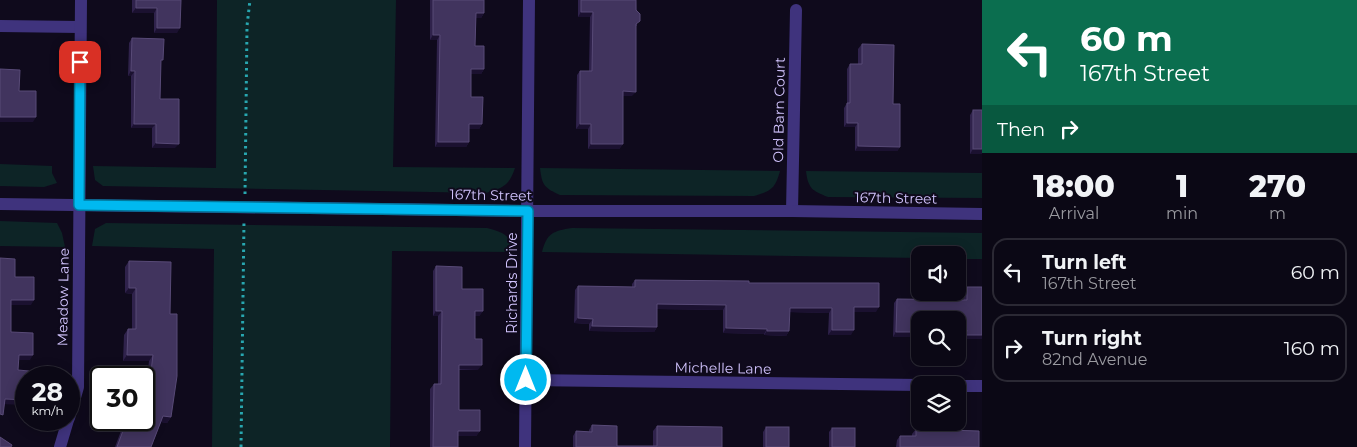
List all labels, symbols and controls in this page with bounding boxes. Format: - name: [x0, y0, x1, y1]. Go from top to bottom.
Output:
- text: 60 m: [1080, 17, 1173, 60]
- icon: left: [997, 20, 1062, 85]
- pin: [59, 41, 101, 83]
- icon: arrive: [66, 48, 94, 76]
- street label: Old Barn Court: [769, 57, 789, 163]
- text: 167th Street: [1080, 60, 1210, 87]
- icon: right: [1055, 115, 1083, 143]
- text: Then: [997, 118, 1045, 141]
- text: 18:00: [1033, 168, 1115, 205]
- text: 1: [1176, 168, 1188, 205]
- text: 270: [1249, 168, 1306, 205]
- street label: 167th Street: [450, 185, 533, 205]
- street label: 167th Street: [855, 188, 938, 208]
- text: Arrival: [1049, 204, 1099, 223]
- text: min: [1166, 204, 1198, 223]
- text: m: [1269, 204, 1286, 223]
- street label: Richards Drive: [503, 232, 521, 334]
- map controls: [911, 246, 966, 431]
- button: sound: [911, 246, 966, 301]
- street label: Meadow Lane: [53, 248, 73, 346]
- text: Turn left: [1042, 251, 1127, 274]
- icon: left: [999, 258, 1027, 286]
- text: 60 m: [1291, 261, 1340, 284]
- text: 167th Street: [1042, 274, 1136, 293]
- button: search: [911, 311, 966, 366]
- text: Turn right: [1042, 327, 1142, 350]
- icon: right: [999, 334, 1027, 362]
- text: 160 m: [1284, 337, 1340, 360]
- text: 82nd Avenue: [1042, 350, 1148, 369]
- position arrow: [499, 353, 551, 405]
- street label: Michelle Lane: [674, 358, 772, 378]
- speed limit sign: 30: [90, 366, 155, 431]
- button: layers: [911, 376, 966, 431]
- text: 28: [32, 377, 63, 407]
- text: km/h: [31, 403, 64, 418]

